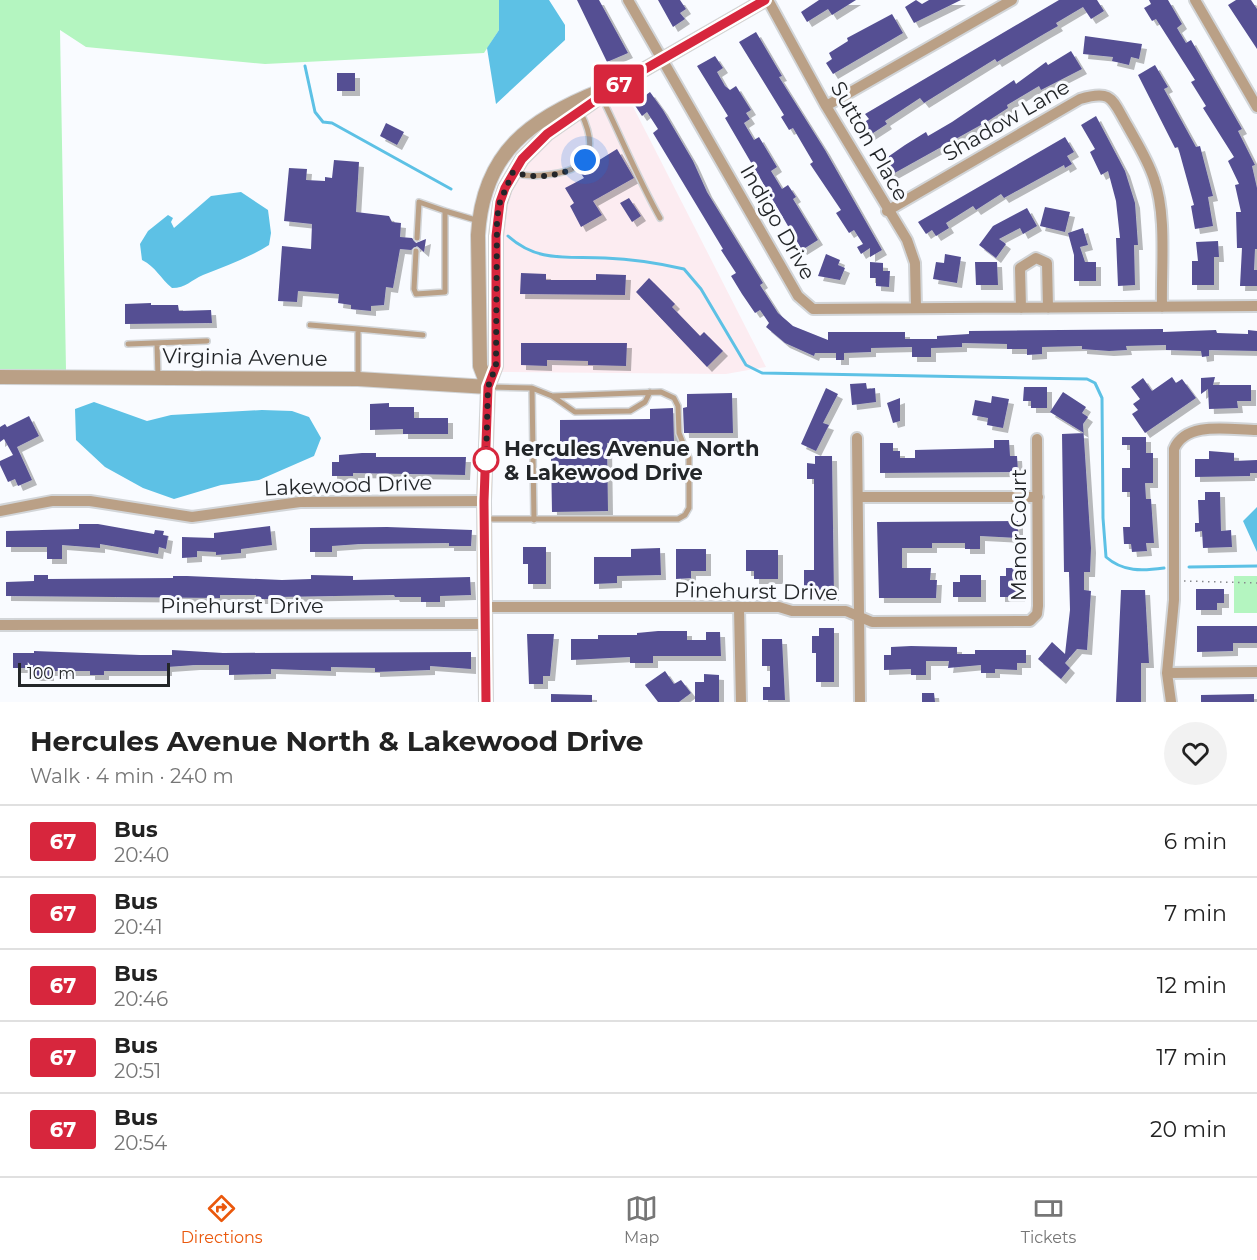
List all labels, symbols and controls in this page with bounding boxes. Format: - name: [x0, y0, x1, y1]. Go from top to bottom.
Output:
- line badge: 67: [592, 64, 646, 104]
- text: 67: [606, 72, 632, 97]
- street label: Shadow Lane: [938, 74, 1074, 166]
- street label: Sutton Place: [826, 77, 914, 205]
- your location: [570, 145, 600, 175]
- street label: Indigo Drive: [735, 160, 821, 284]
- street label: Virginia Avenue: [162, 343, 328, 371]
- place label: Hercules Avenue North & Lakewood Drive: [504, 436, 759, 485]
- marker: Hercules Avenue North & Lakewood Drive: [473, 447, 499, 473]
- street label: Manor Court: [1006, 469, 1031, 601]
- street label: Lakewood Drive: [263, 470, 433, 500]
- street label: Pinehurst Drive: [674, 577, 838, 605]
- street label: Pinehurst Drive: [160, 593, 324, 618]
- scale bar: [18, 660, 170, 688]
- text: 100 m: [27, 664, 75, 683]
- button: heart: [1164, 722, 1227, 785]
- text: Hercules Avenue North & Lakewood Drive: [30, 724, 644, 758]
- text: Walk · 4 min · 240 m: [30, 764, 234, 788]
- text: Bus: [114, 816, 158, 843]
- text: 6 min: [1164, 828, 1227, 855]
- text: 67: [50, 829, 76, 854]
- text: 20:40: [114, 843, 169, 867]
- text: Bus: [114, 888, 158, 915]
- text: 7 min: [1164, 900, 1227, 927]
- text: 67: [50, 901, 76, 926]
- text: 20:41: [114, 915, 163, 939]
- text: Bus: [114, 960, 158, 987]
- text: 12 min: [1157, 972, 1227, 999]
- text: 67: [50, 973, 76, 998]
- text: 20:46: [114, 987, 168, 1011]
- text: Bus: [114, 1032, 158, 1059]
- text: 17 min: [1156, 1044, 1227, 1071]
- text: 67: [50, 1045, 76, 1070]
- text: 20:51: [114, 1059, 161, 1083]
- text: Bus: [114, 1104, 158, 1131]
- text: 20 min: [1150, 1116, 1227, 1143]
- text: 67: [50, 1117, 76, 1142]
- text: 20:54: [114, 1131, 167, 1155]
- tab: Directions: [181, 1192, 263, 1247]
- tab: Map: [624, 1192, 659, 1247]
- tab: Tickets: [1021, 1192, 1076, 1247]

